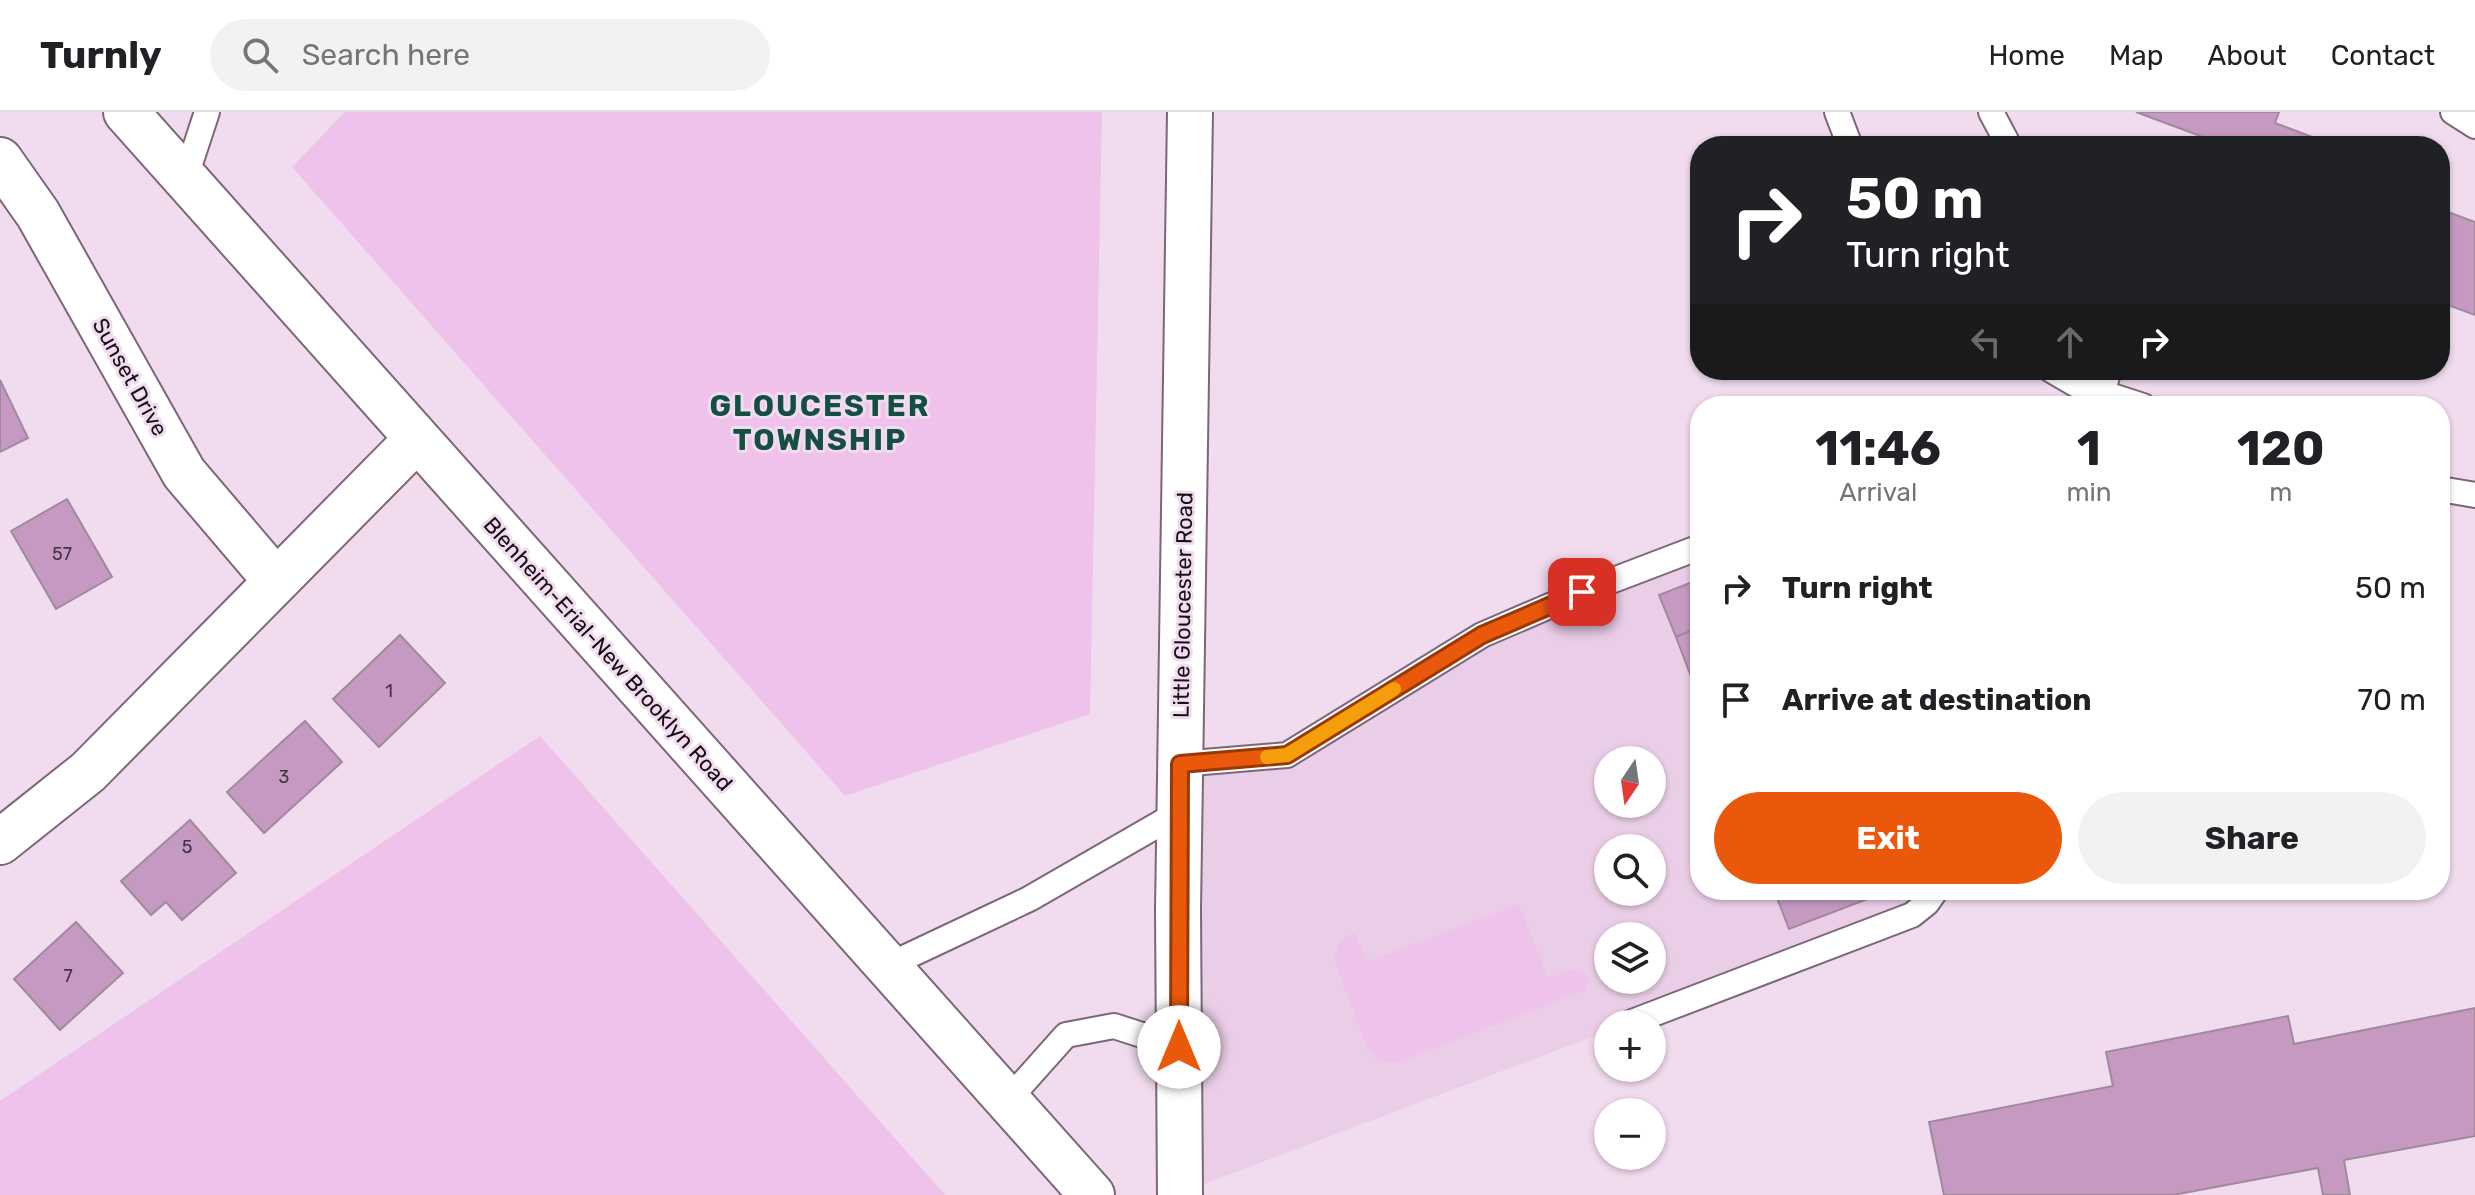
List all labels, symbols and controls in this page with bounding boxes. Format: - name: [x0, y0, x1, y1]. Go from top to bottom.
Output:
- search box: [210, 19, 770, 91]
- text: Turnly: [40, 32, 162, 78]
- icon: search: [238, 33, 282, 77]
- text: Search here: [302, 37, 470, 73]
- text: Home: [1988, 39, 2065, 72]
- text: Map: [2109, 39, 2163, 72]
- text: About: [2207, 39, 2287, 72]
- text: Contact: [2331, 39, 2435, 72]
- text: 50 m: [1846, 166, 1983, 232]
- icon: right: [1714, 168, 1818, 272]
- text: Turn right: [1846, 233, 2010, 276]
- street label: Sunset Drive: [87, 313, 173, 441]
- icon: left: [1964, 320, 2008, 364]
- icon: ahead: [2048, 320, 2092, 364]
- icon: right: [2132, 320, 2176, 364]
- district label: GLOUCESTER TOWNSHIP: [709, 388, 931, 458]
- text: 11:46: [1815, 420, 1941, 477]
- text: 1: [2077, 420, 2101, 477]
- text: 120: [2237, 420, 2325, 477]
- text: Arrival: [1839, 477, 1917, 508]
- text: min: [2066, 477, 2112, 508]
- text: m: [2269, 477, 2292, 508]
- street label: Little Gloucester Road: [1168, 492, 1198, 718]
- street label: Blenheim-Erial-New Brooklyn Road: [478, 511, 738, 797]
- house number: 57: [52, 543, 72, 565]
- pin: [1548, 558, 1616, 626]
- icon: right: [1714, 566, 1758, 610]
- icon: arrive: [1560, 570, 1604, 614]
- text: Turn right: [1782, 570, 1933, 606]
- text: 50 m: [2355, 570, 2426, 606]
- icon: arrive: [1714, 678, 1758, 722]
- house number: 1: [385, 680, 393, 702]
- text: Arrive at destination: [1782, 682, 2092, 718]
- text: 70 m: [2358, 682, 2426, 718]
- north arrow: [1594, 746, 1666, 818]
- map controls: [1594, 746, 1666, 1170]
- house number: 3: [279, 766, 289, 788]
- button: Exit: [1714, 792, 2062, 884]
- button: Share: [2078, 792, 2426, 884]
- button: search: [1594, 834, 1666, 906]
- house number: 5: [182, 836, 192, 858]
- button: layers: [1594, 922, 1666, 994]
- house number: 7: [63, 965, 73, 987]
- position arrow: [1137, 1005, 1221, 1089]
- button: +: [1594, 1010, 1666, 1082]
- button: −: [1594, 1098, 1666, 1170]

